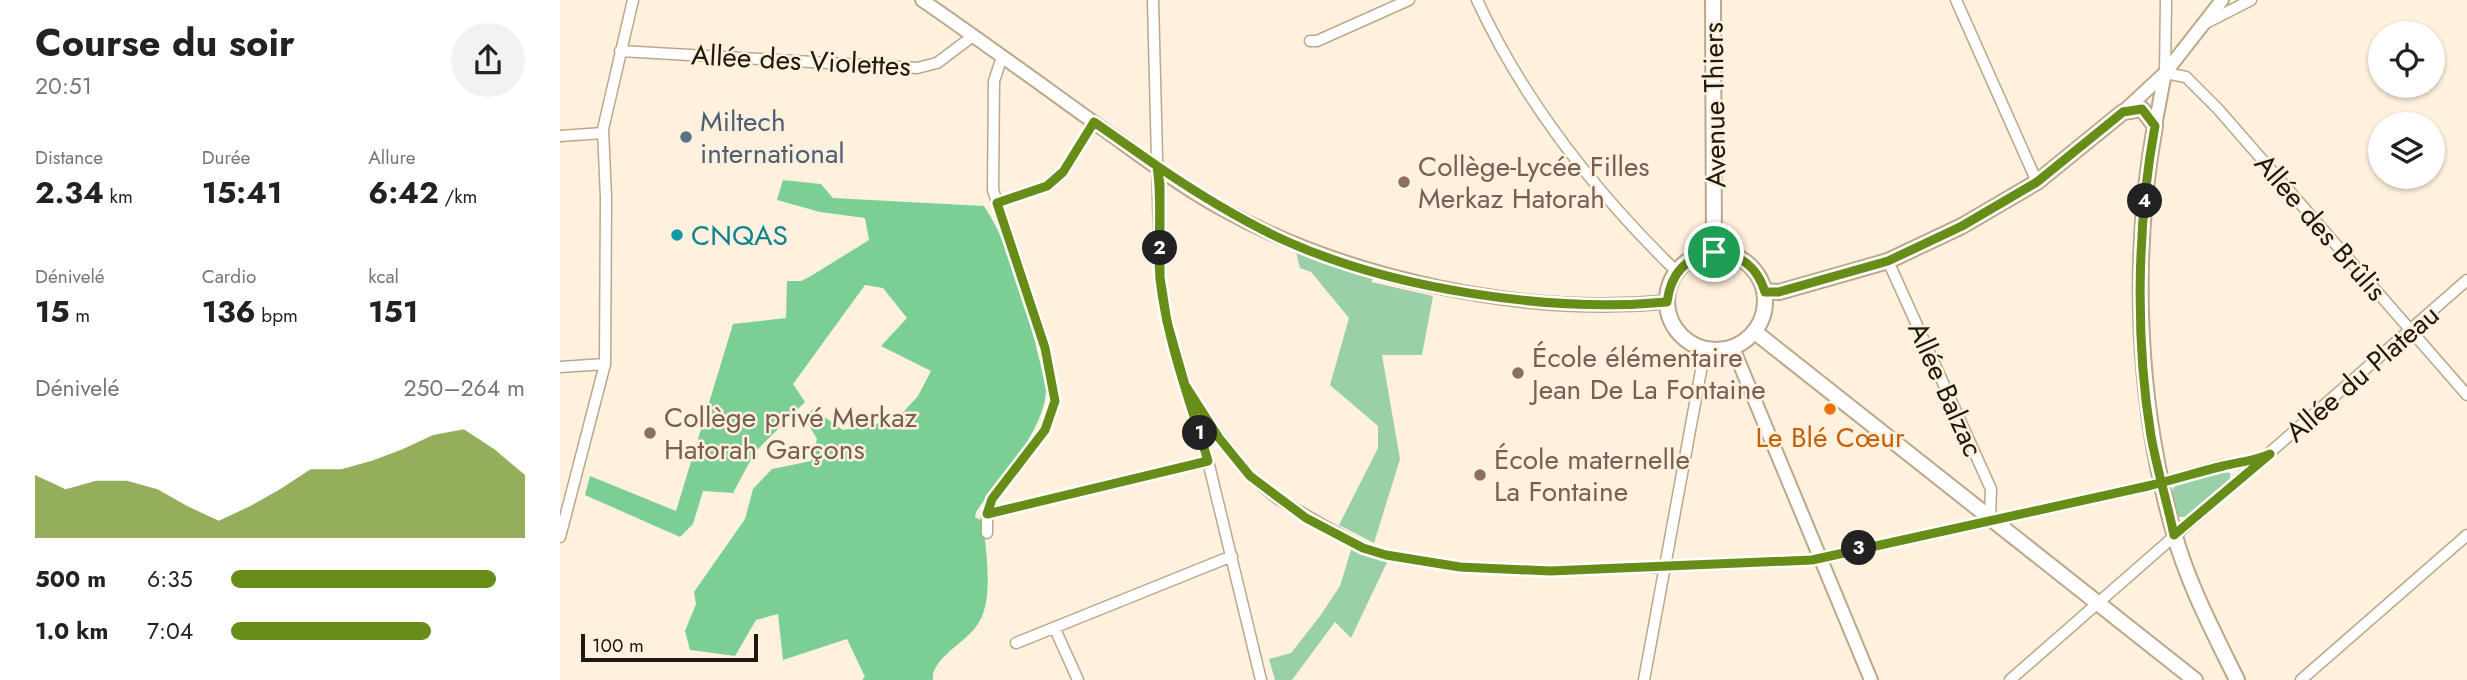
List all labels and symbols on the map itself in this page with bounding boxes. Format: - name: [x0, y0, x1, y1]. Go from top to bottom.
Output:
- street label: Avenue Thiers: [1693, 22, 1736, 188]
- street label: Allée des Violettes: [690, 34, 912, 87]
- place label: Miltech international: [700, 101, 845, 174]
- marker: Miltech international: [678, 129, 694, 145]
- street label: Allée des Brûlis: [2245, 145, 2396, 310]
- place label: Collège-Lycée Filles Merkaz Hatorah: [1418, 146, 1650, 219]
- marker: Collège-Lycée Filles Merkaz Hatorah: [1396, 174, 1412, 190]
- pin: 4: [2128, 184, 2162, 218]
- place label: CNQAS: [691, 215, 788, 256]
- pin: [1684, 222, 1744, 282]
- marker: CNQAS: [669, 227, 685, 243]
- pin: 2: [1142, 230, 1178, 266]
- street label: Allée du Plateau: [2276, 295, 2448, 452]
- street label: Allée Balzac: [1898, 315, 1994, 463]
- place label: École élémentaire Jean De La Fontaine: [1528, 337, 1766, 410]
- marker: École élémentaire Jean De La Fontaine: [1510, 365, 1526, 381]
- place label: Collège privé Merkaz Hatorah Garçons: [664, 397, 918, 470]
- marker: Le Blé Cœur: [1822, 401, 1838, 417]
- pin: 1: [1182, 416, 1218, 450]
- place label: Le Blé Cœur: [1756, 417, 1905, 458]
- marker: Collège privé Merkaz Hatorah Garçons: [642, 425, 658, 441]
- place label: École maternelle La Fontaine: [1494, 439, 1690, 512]
- marker: École maternelle La Fontaine: [1472, 467, 1488, 483]
- pin: 3: [1842, 530, 1876, 566]
- scale bar: [581, 631, 758, 663]

